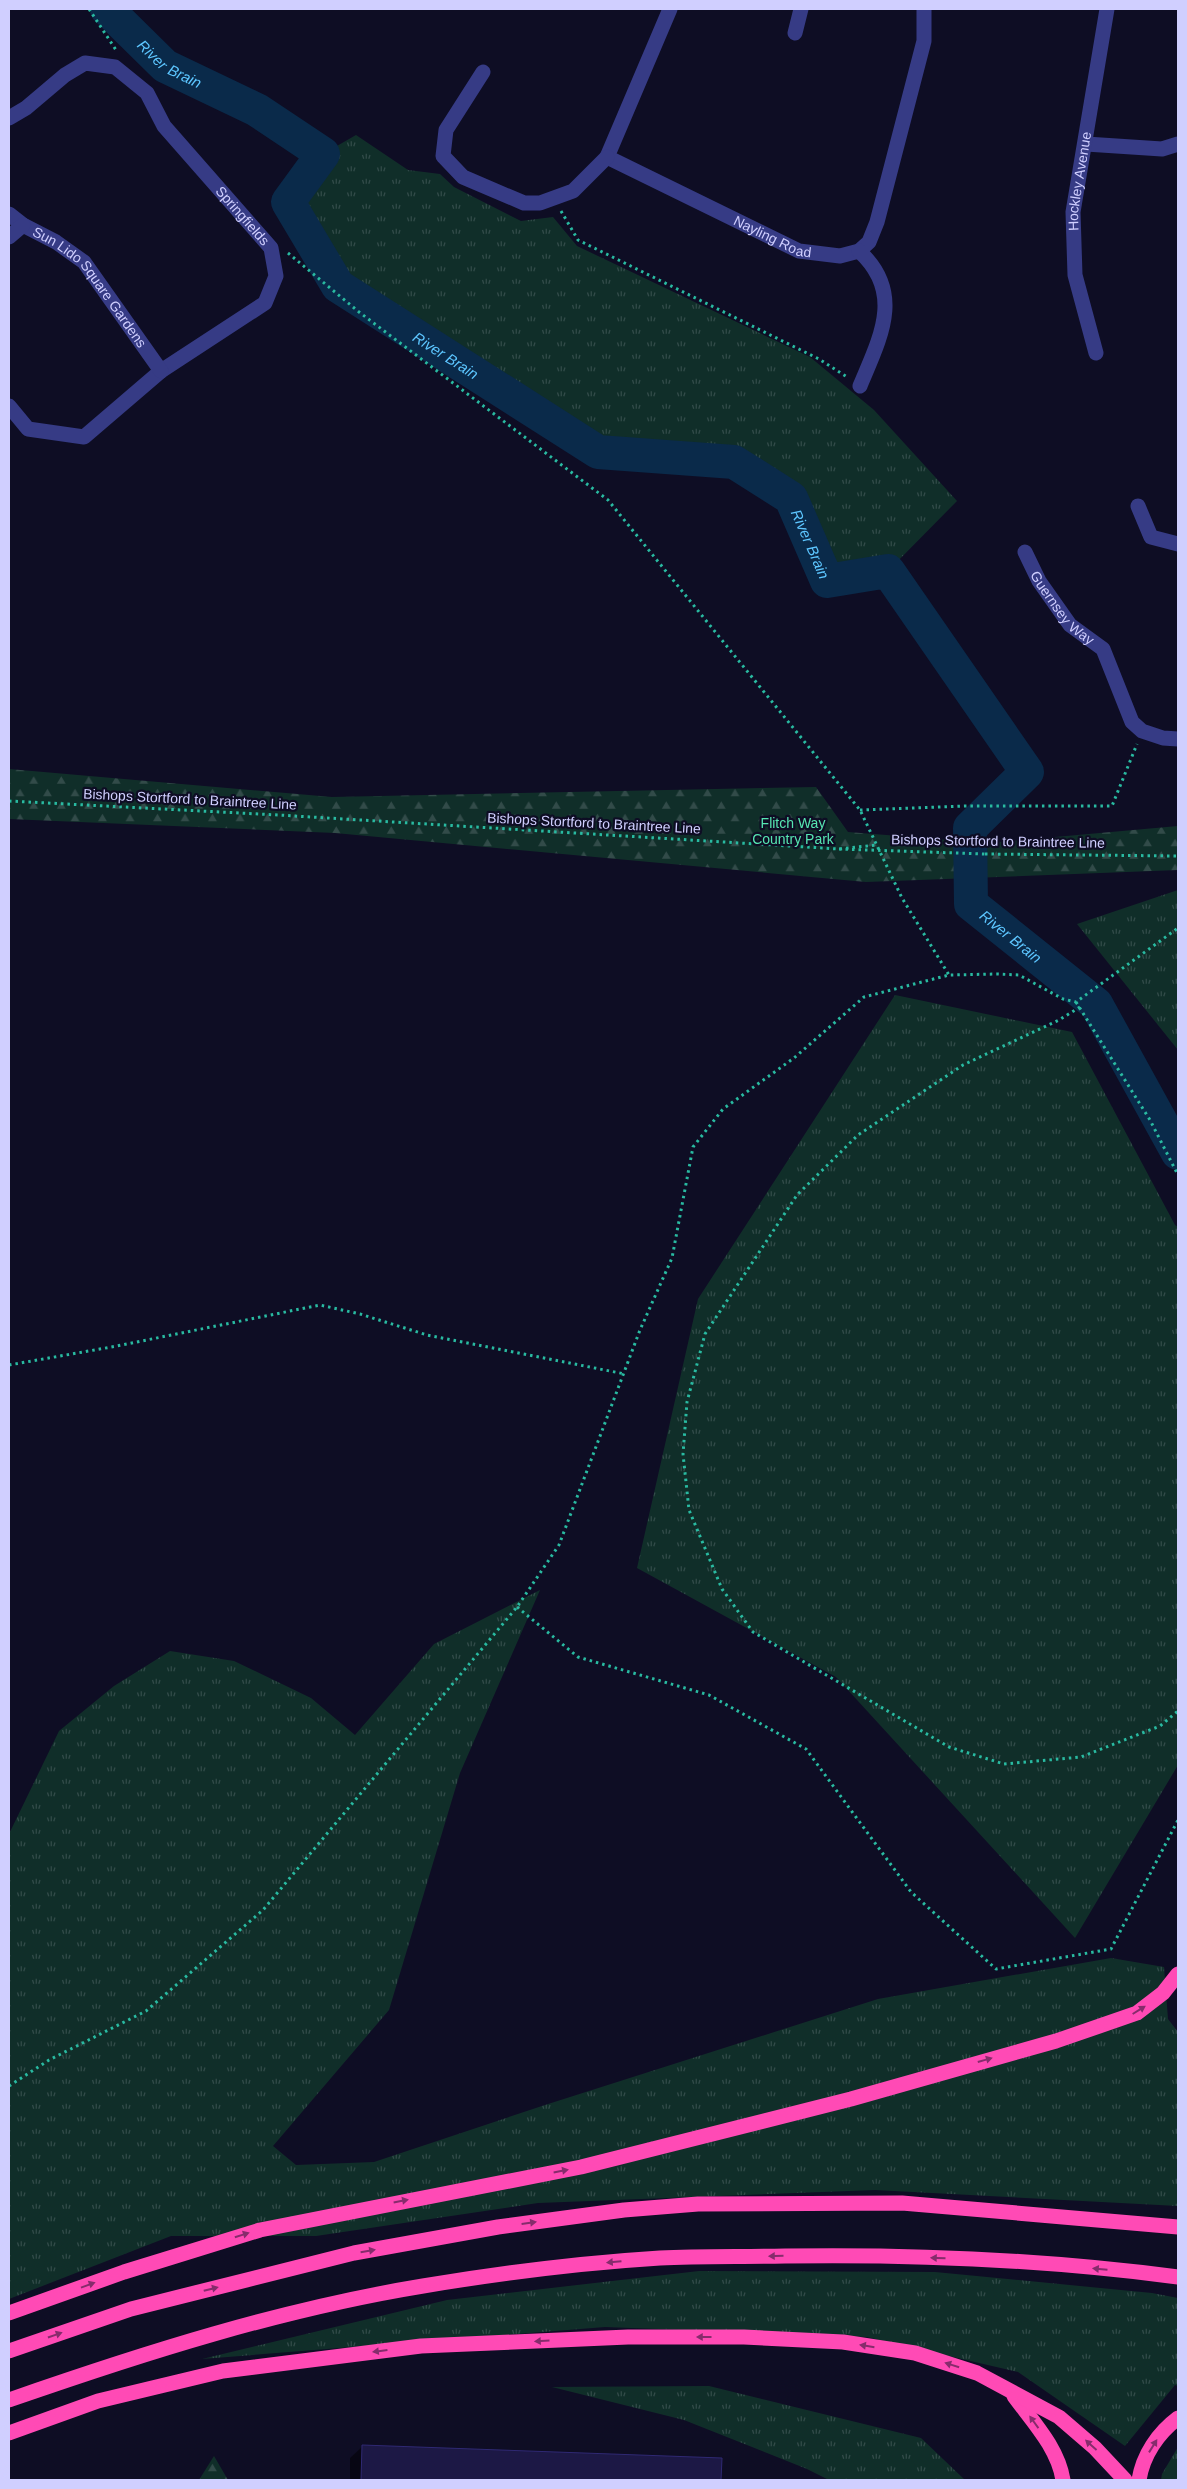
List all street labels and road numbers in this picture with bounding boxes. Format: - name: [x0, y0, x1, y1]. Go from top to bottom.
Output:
- street label: Hockley Avenue: [1065, 130, 1094, 231]
- street label: Springfields: [212, 183, 273, 248]
- street label: Nayling Road: [731, 212, 812, 260]
- street label: Sun Lido Square Gardens: [30, 223, 150, 351]
- street label: Guernsey Way: [1027, 568, 1097, 648]
- street label: Bishops Stortford to Braintree Line: [83, 785, 297, 813]
- street label: Bishops Stortford to Braintree Line: [487, 809, 701, 837]
- street label: Bishops Stortford to Braintree Line: [891, 831, 1105, 851]

